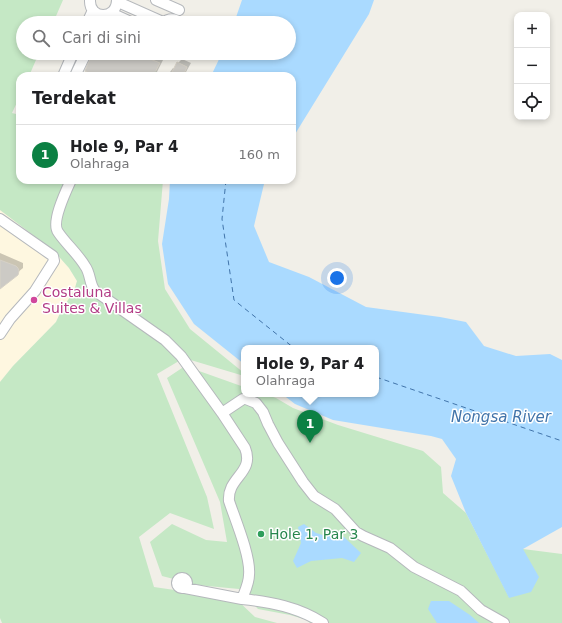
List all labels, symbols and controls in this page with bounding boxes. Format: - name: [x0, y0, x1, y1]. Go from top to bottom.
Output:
- map controls: [514, 12, 550, 120]
- button: +: [514, 12, 550, 48]
- search box: [16, 16, 296, 60]
- icon: search: [30, 27, 52, 49]
- text: Cari di sini: [62, 29, 141, 47]
- button: −: [514, 48, 550, 84]
- button: locate: [514, 84, 550, 120]
- text: Terdekat: [32, 88, 116, 108]
- text: Hole 9, Par 4: [70, 138, 179, 156]
- text: 1: [40, 147, 50, 162]
- text: 160 m: [238, 147, 280, 162]
- text: Olahraga: [70, 156, 130, 171]
- your location: [327, 268, 347, 288]
- place label: Costaluna Suites & Villas: [42, 284, 142, 316]
- marker: Costaluna Suites & Villas: [29, 295, 39, 305]
- popup: [241, 345, 379, 397]
- text: Hole 9, Par 4: [256, 355, 364, 373]
- text: Olahraga: [256, 373, 315, 388]
- water label: Nongsa River: [451, 408, 552, 426]
- pin: 1: [297, 410, 323, 443]
- place label: Hole 1, Par 3: [269, 526, 358, 542]
- marker: Hole 1, Par 3: [256, 529, 266, 539]

